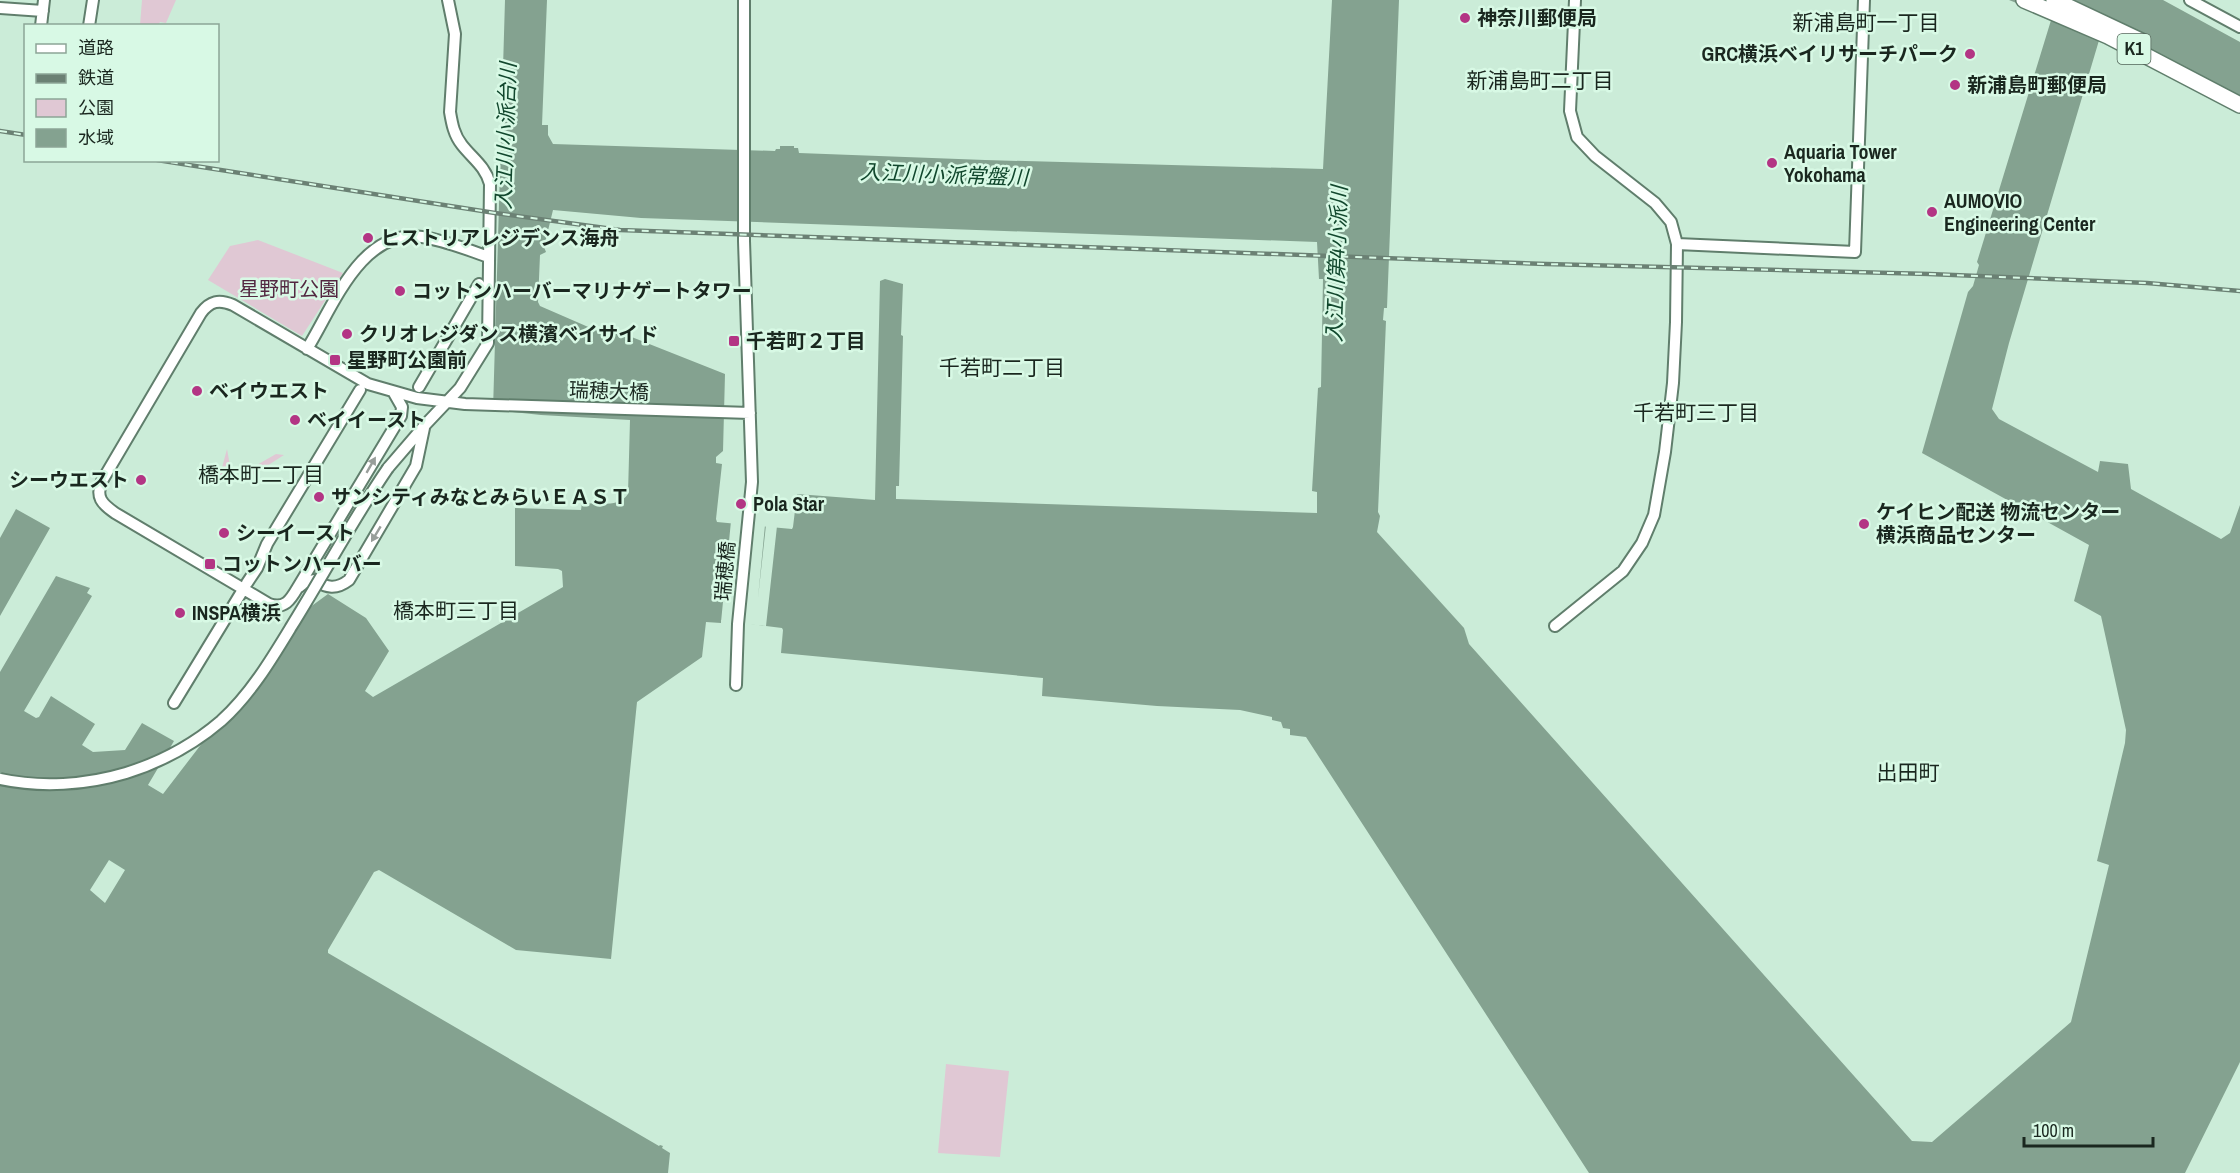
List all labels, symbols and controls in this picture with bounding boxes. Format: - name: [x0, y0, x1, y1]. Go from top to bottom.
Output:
- place label: 神奈川郵便局: [1477, 4, 1597, 31]
- district label: 新浦島町一丁目: [1793, 8, 1940, 37]
- marker: 神奈川郵便局: [1458, 11, 1472, 25]
- legend: [24, 24, 219, 162]
- road number: K1: [2118, 34, 2150, 64]
- text: 道路: [78, 35, 114, 60]
- place label: GRC横浜ベイリサーチパーク: [1702, 40, 1958, 67]
- marker: GRC横浜ベイリサーチパーク: [1963, 47, 1977, 61]
- water label: 入江川小派台川: [488, 60, 523, 210]
- text: 鉄道: [78, 65, 114, 90]
- district label: 新浦島町二丁目: [1467, 66, 1614, 95]
- place label: 新浦島町郵便局: [1967, 71, 2107, 98]
- marker: 新浦島町郵便局: [1948, 78, 1962, 92]
- text: 公園: [78, 95, 114, 120]
- text: 水域: [78, 125, 114, 150]
- place label: Aquaria Tower Yokohama: [1784, 138, 1897, 188]
- marker: Aquaria Tower Yokohama: [1765, 156, 1779, 170]
- water label: 入江川小派常盤川: [860, 157, 1030, 192]
- water label: 入江川第4小派川: [1319, 183, 1354, 343]
- place label: AUMOVIO Engineering Center: [1944, 187, 2096, 237]
- marker: AUMOVIO Engineering Center: [1925, 205, 1939, 219]
- place label: ヒストリアレジデンス海舟: [380, 224, 620, 251]
- marker: ヒストリアレジデンス海舟: [361, 231, 375, 245]
- park label: 星野町公園: [239, 275, 339, 302]
- place label: コットンハーバーマリナゲートタワー: [412, 277, 752, 304]
- marker: コットンハーバーマリナゲートタワー: [393, 284, 407, 298]
- place label: クリオレジダンス横濱ベイサイド: [359, 320, 658, 347]
- marker: クリオレジダンス横濱ベイサイド: [340, 327, 354, 341]
- place label: 千若町２丁目: [746, 327, 866, 354]
- marker: 千若町２丁目: [727, 334, 741, 348]
- place label: 星野町公園前: [347, 346, 467, 373]
- marker: 星野町公園前: [328, 353, 342, 367]
- district label: 千若町二丁目: [939, 353, 1065, 382]
- street label: 瑞穂大橋: [569, 376, 649, 405]
- place label: ベイウエスト: [209, 377, 329, 404]
- marker: ベイウエスト: [190, 384, 204, 398]
- district label: 千若町三丁目: [1633, 398, 1759, 427]
- place label: ベイイースト: [307, 406, 426, 433]
- marker: ベイイースト: [288, 413, 302, 427]
- one-way arrow: [365, 456, 375, 473]
- district label: 橋本町二丁目: [198, 460, 324, 489]
- place label: シーウエスト: [9, 466, 129, 493]
- marker: シーウエスト: [134, 473, 148, 487]
- place label: サンシティみなとみらいＥＡＳＴ: [331, 483, 630, 510]
- marker: サンシティみなとみらいＥＡＳＴ: [312, 490, 326, 504]
- place label: Pola Star: [753, 490, 825, 517]
- marker: Pola Star: [734, 497, 748, 511]
- place label: ケイヒン配送 物流センター 横浜商品センター: [1876, 498, 2120, 548]
- marker: ケイヒン配送 物流センター 横浜商品センター: [1857, 517, 1871, 531]
- place label: シーイースト: [236, 519, 355, 546]
- marker: シーイースト: [217, 526, 231, 540]
- one-way arrow: [371, 526, 381, 543]
- street label: 瑞穂橋: [708, 540, 741, 602]
- place label: コットンハーバー: [222, 550, 382, 577]
- marker: コットンハーバー: [203, 557, 217, 571]
- district label: 橋本町三丁目: [393, 596, 519, 625]
- place label: INSPA横浜: [192, 599, 281, 626]
- marker: INSPA横浜: [173, 606, 187, 620]
- district label: 出田町: [1877, 758, 1940, 787]
- scale bar: [2024, 1110, 2153, 1148]
- text: 100 m: [2033, 1118, 2074, 1143]

